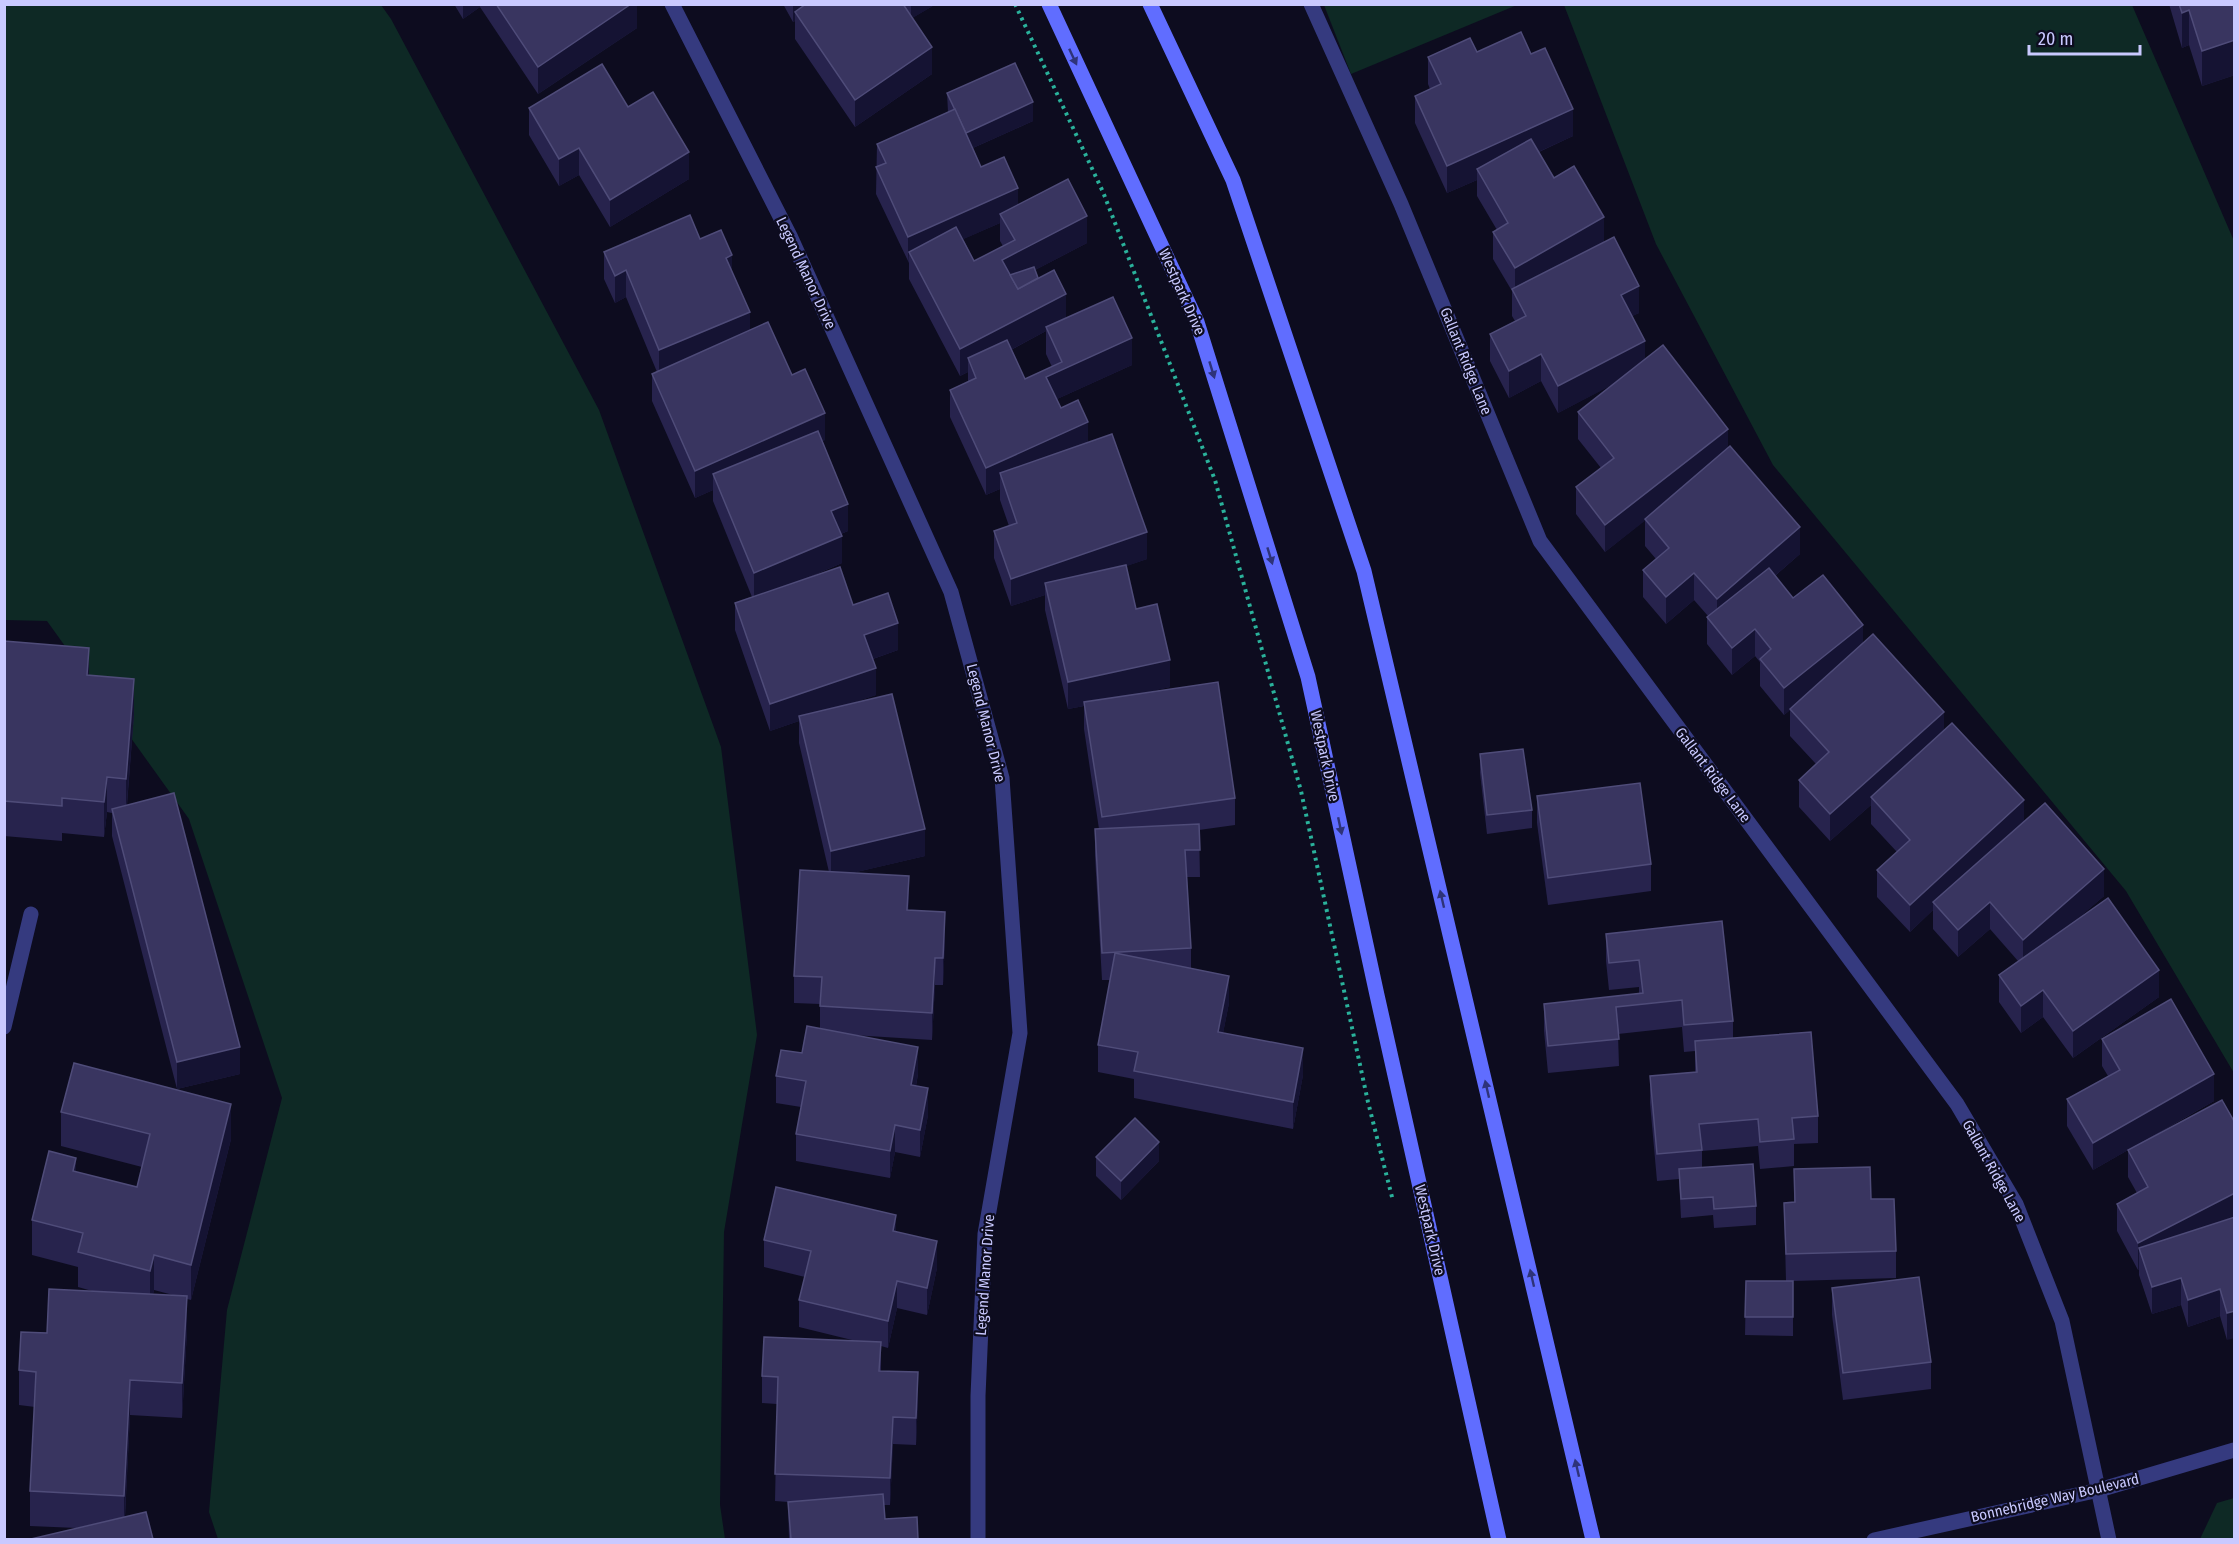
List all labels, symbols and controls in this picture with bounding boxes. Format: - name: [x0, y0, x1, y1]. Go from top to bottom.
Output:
- scale bar: [2029, 18, 2140, 56]
- text: 20 m: [2038, 28, 2073, 50]
- one-way arrow: [1069, 49, 1078, 66]
- street label: Legend Manor Drive: [772, 214, 840, 332]
- street label: Westpark Drive: [1155, 246, 1209, 338]
- street label: Gallant Ridge Lane: [1436, 305, 1496, 417]
- one-way arrow: [1208, 361, 1217, 379]
- one-way arrow: [1266, 547, 1276, 565]
- street label: Legend Manor Drive: [963, 662, 1009, 784]
- street label: Westpark Drive: [1307, 709, 1343, 803]
- street label: Gallant Ridge Lane: [1671, 724, 1755, 826]
- one-way arrow: [1336, 816, 1345, 835]
- one-way arrow: [1437, 889, 1446, 908]
- one-way arrow: [1481, 1079, 1491, 1098]
- street label: Gallant Ridge Lane: [1958, 1117, 2030, 1225]
- street label: Westpark Drive: [1411, 1183, 1449, 1277]
- street label: Legend Manor Drive: [972, 1214, 998, 1336]
- one-way arrow: [1526, 1269, 1536, 1288]
- one-way arrow: [1571, 1459, 1581, 1477]
- street label: Bonnebridge Way Boulevard: [1969, 1470, 2141, 1526]

